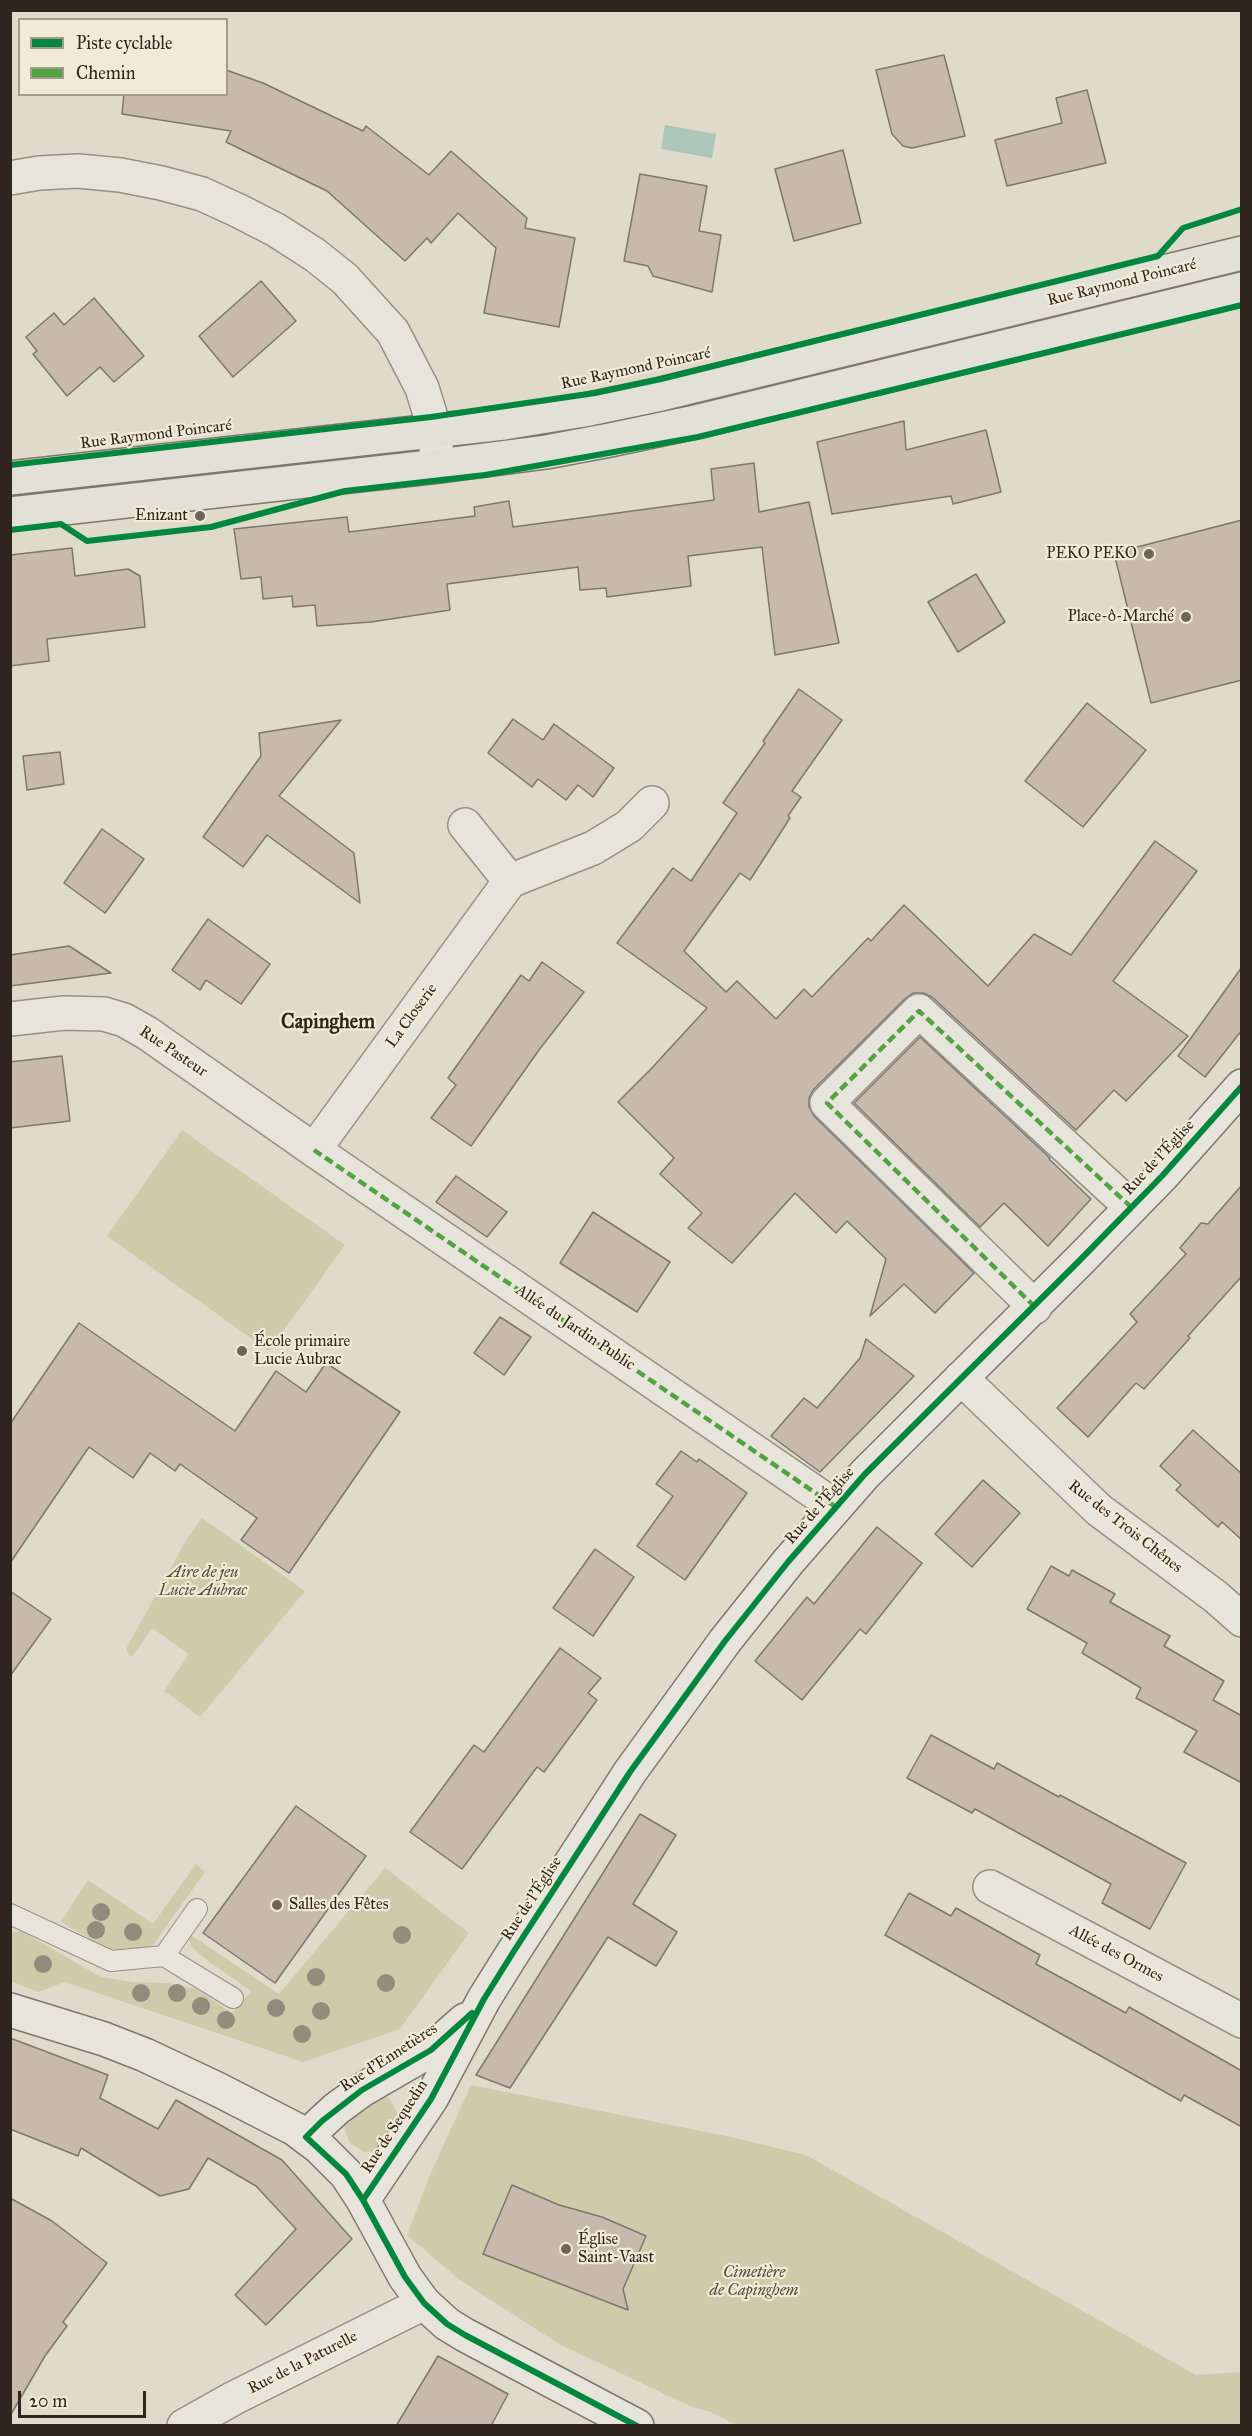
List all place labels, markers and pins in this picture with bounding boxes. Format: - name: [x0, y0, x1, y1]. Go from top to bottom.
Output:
- place label: Enizant: [135, 506, 188, 526]
- marker: Enizant: [193, 509, 207, 523]
- place label: PEKO PEKO: [1046, 544, 1137, 564]
- marker: PEKO PEKO: [1142, 547, 1156, 561]
- place label: Place-ô-Marché: [1068, 607, 1174, 627]
- marker: Place-ô-Marché: [1179, 610, 1193, 624]
- place label: École primaire Lucie Aubrac: [254, 1332, 350, 1370]
- marker: École primaire Lucie Aubrac: [235, 1344, 249, 1358]
- place label: Salles des Fêtes: [289, 1895, 389, 1915]
- marker: Salles des Fêtes: [270, 1898, 284, 1912]
- place label: Église Saint-Vaast: [578, 2230, 654, 2268]
- marker: Église Saint-Vaast: [559, 2242, 573, 2256]

